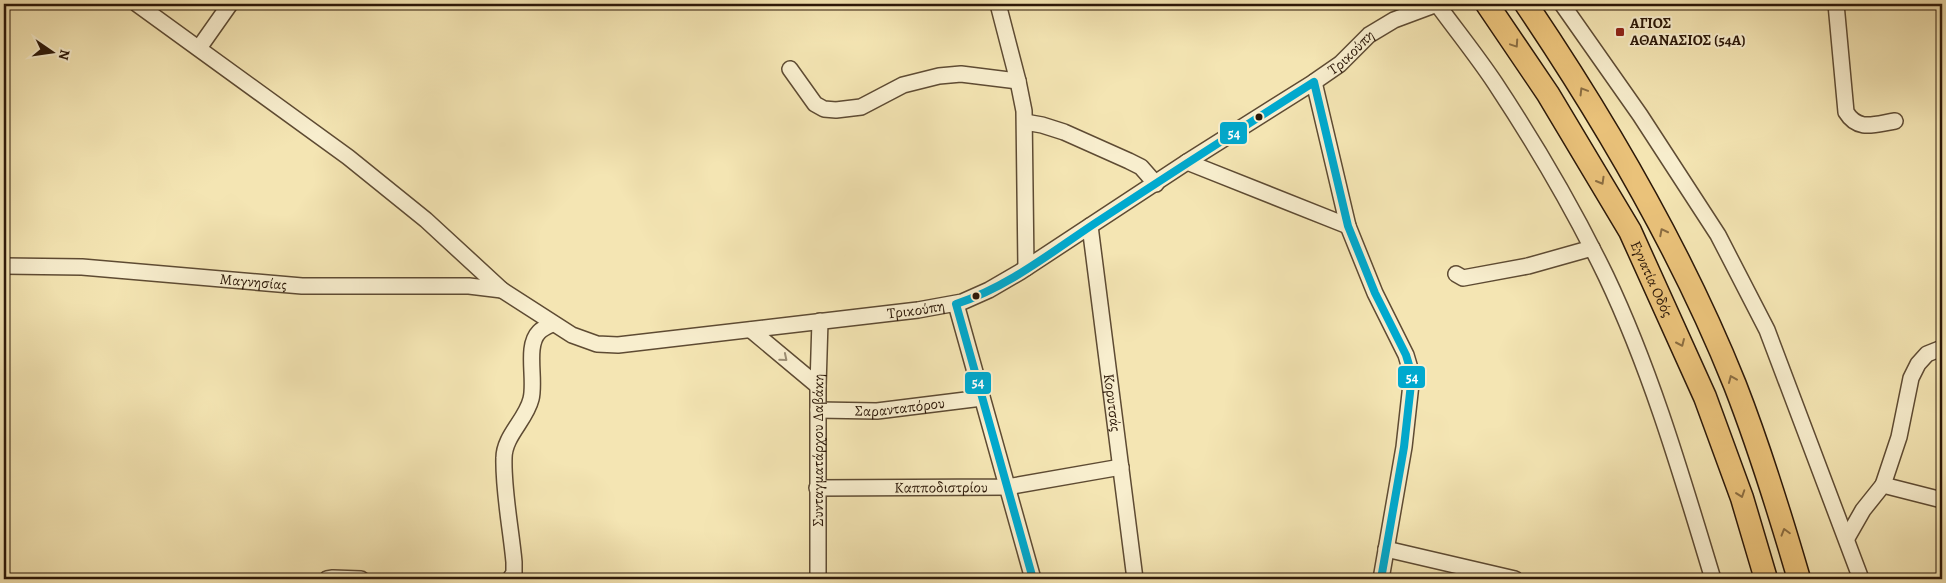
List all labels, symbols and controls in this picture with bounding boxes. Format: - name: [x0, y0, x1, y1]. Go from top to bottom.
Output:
- place label: ΑΓΙΟΣ ΑΘΑΝΑΣΙΟΣ (54Α): [1629, 13, 1746, 50]
- street label: Τρικούπη: [1324, 24, 1378, 80]
- marker: ΑΓΙΟΣ ΑΘΑΝΑΣΙΟΣ (54Α): [1614, 26, 1626, 38]
- north arrow: [28, 28, 78, 78]
- one-way arrow: [1508, 39, 1518, 48]
- text: N: [54, 48, 75, 62]
- one-way arrow: [1580, 87, 1590, 96]
- unlabelled marker: [1254, 112, 1264, 122]
- line badge: 54: [1219, 121, 1248, 145]
- text: 54: [1228, 124, 1241, 143]
- one-way arrow: [1595, 176, 1605, 185]
- one-way arrow: [1659, 228, 1670, 237]
- street label: Εγνατία Οδός: [1626, 238, 1678, 320]
- street label: Μαγνησίας: [219, 269, 288, 295]
- unlabelled marker: [971, 291, 981, 301]
- street label: Τρικούπη: [886, 295, 946, 324]
- one-way arrow: [1674, 338, 1685, 347]
- one-way arrow: [778, 352, 787, 360]
- line badge: 54: [1397, 365, 1426, 389]
- text: 54: [1406, 368, 1419, 387]
- line badge: 54: [964, 371, 992, 395]
- street label: Κορυτσάς: [1099, 372, 1126, 433]
- street label: Συνταγματάρχου Δαβάκη: [808, 373, 828, 526]
- text: 54: [972, 373, 985, 392]
- one-way arrow: [1727, 375, 1738, 384]
- street label: Σαρανταπόρου: [855, 393, 946, 421]
- street label: Καπποδιστρίου: [894, 477, 988, 498]
- one-way arrow: [1735, 489, 1745, 497]
- one-way arrow: [1781, 529, 1791, 537]

